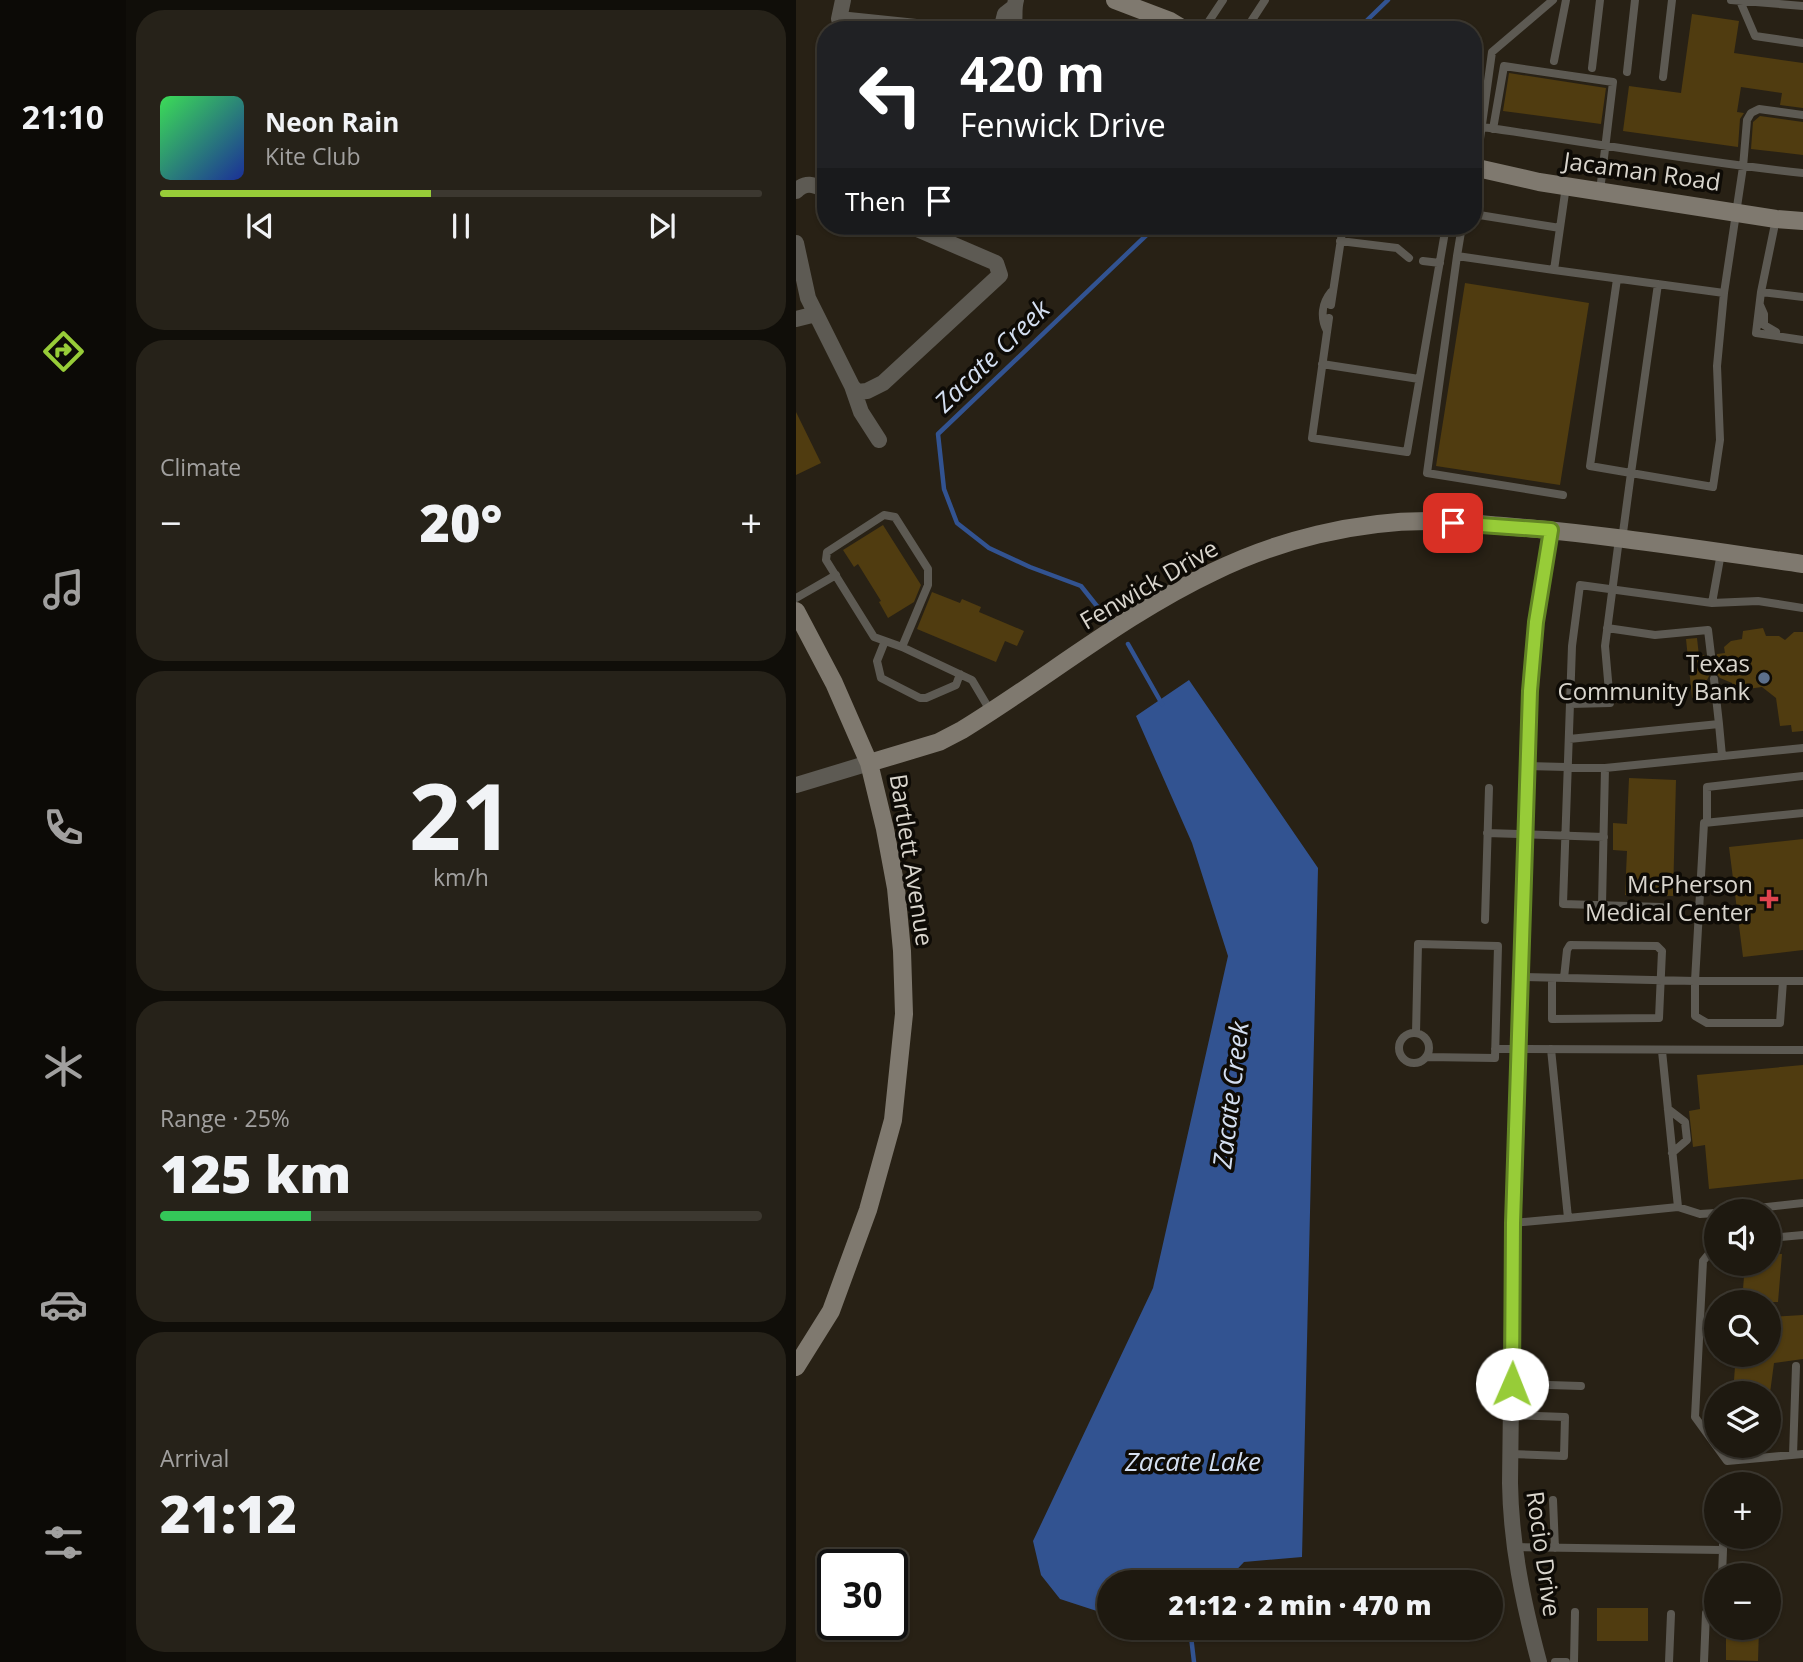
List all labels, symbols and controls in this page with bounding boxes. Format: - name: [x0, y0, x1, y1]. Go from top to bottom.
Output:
- text: 420 m: [960, 40, 1105, 106]
- icon: left: [845, 49, 936, 140]
- text: 21:10: [22, 95, 104, 138]
- text: Fenwick Drive: [960, 103, 1166, 146]
- text: Neon Rain: [265, 104, 399, 140]
- text: Kite Club: [265, 140, 360, 172]
- street label: Jacaman Road: [1560, 143, 1723, 198]
- icon: arrive: [920, 182, 958, 220]
- text: Then: [845, 183, 906, 219]
- icon: previous: [241, 207, 279, 245]
- icon: pause: [442, 207, 480, 245]
- icon: next: [643, 207, 681, 245]
- water label: Zacate Creek: [925, 290, 1058, 420]
- icon: directions: [39, 327, 88, 376]
- text: Climate: [160, 451, 241, 483]
- text: 20°: [420, 486, 502, 557]
- pin: [1423, 493, 1483, 553]
- text: −: [160, 496, 182, 548]
- text: +: [740, 496, 762, 548]
- icon: arrive: [1434, 504, 1472, 542]
- street label: Fenwick Drive: [1073, 531, 1223, 637]
- icon: music: [39, 565, 88, 614]
- place label: Texas Community Bank: [1558, 646, 1750, 707]
- marker: Texas Community Bank: [1756, 670, 1772, 686]
- text: 21: [409, 753, 513, 877]
- street label: Bartlett Avenue: [883, 771, 942, 948]
- icon: phone: [39, 803, 88, 852]
- text: km/h: [433, 861, 489, 893]
- place label: McPherson Medical Center: [1585, 867, 1753, 928]
- marker: McPherson Medical Center: [1759, 889, 1779, 909]
- water label: Zacate Creek: [1203, 1018, 1257, 1171]
- icon: climate: [39, 1042, 88, 1091]
- text: Range · 25%: [160, 1102, 290, 1134]
- text: 125 km: [160, 1137, 351, 1208]
- map controls: [1704, 1199, 1781, 1640]
- button: sound: [1704, 1199, 1781, 1276]
- icon: car: [39, 1280, 88, 1329]
- button: search: [1704, 1290, 1781, 1367]
- position arrow: [1475, 1347, 1549, 1421]
- button: layers: [1704, 1381, 1781, 1458]
- text: Arrival: [160, 1442, 229, 1474]
- water label: Zacate Lake: [1124, 1443, 1261, 1479]
- button: +: [1704, 1472, 1781, 1549]
- text: 21:12: [160, 1477, 297, 1548]
- street label: Rocio Drive: [1519, 1489, 1570, 1619]
- icon: filters: [39, 1518, 88, 1567]
- speed limit sign: 30: [817, 1549, 908, 1640]
- button: −: [1704, 1563, 1781, 1640]
- text: 21:12 · 2 min · 470 m: [1169, 1587, 1431, 1623]

